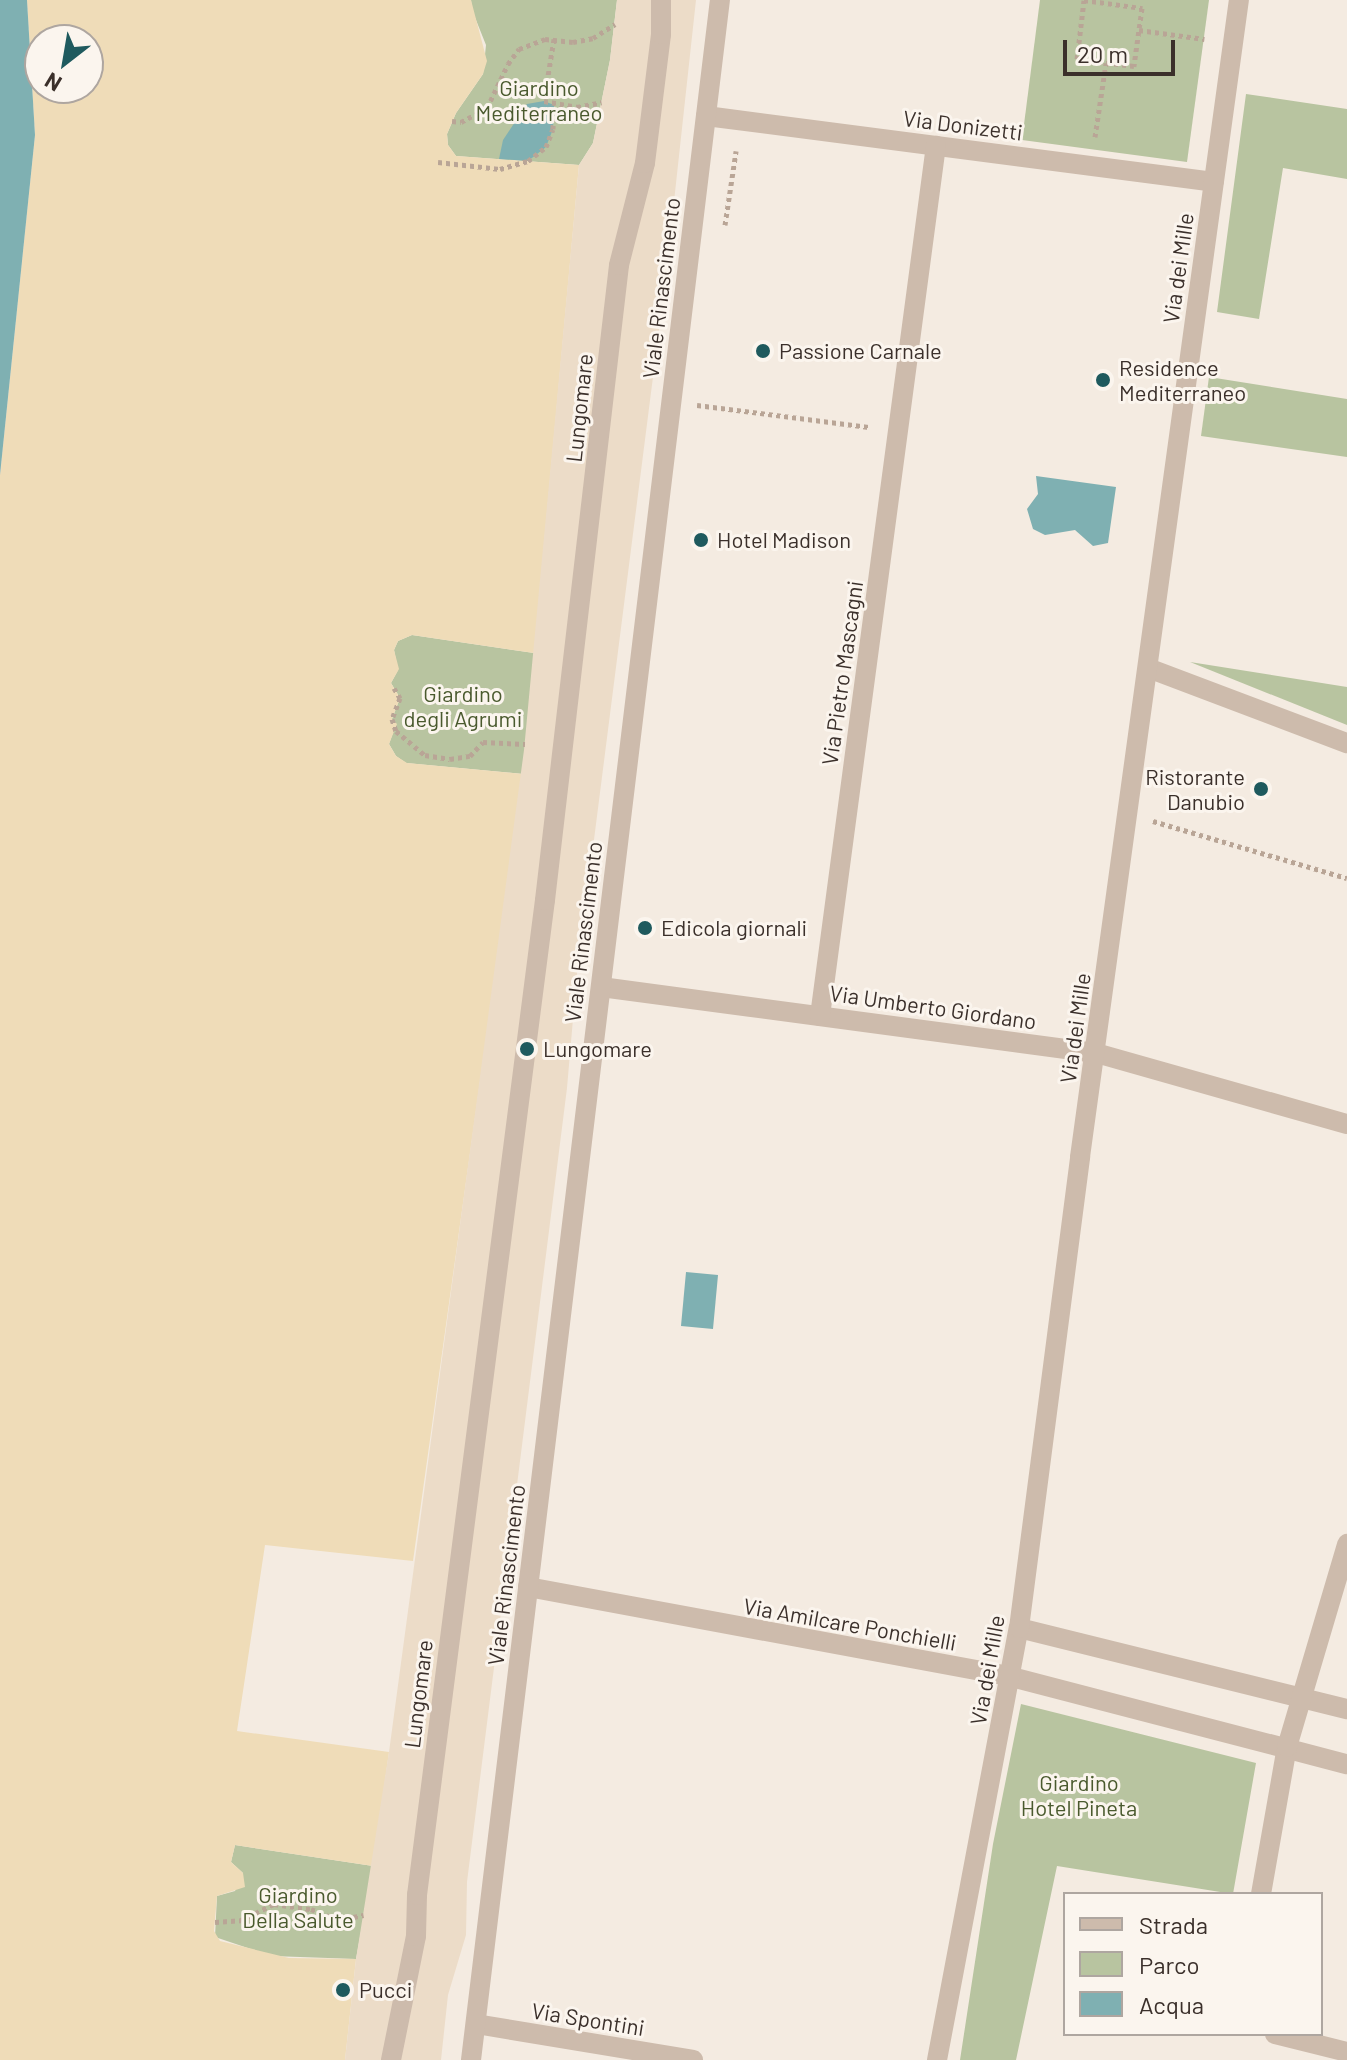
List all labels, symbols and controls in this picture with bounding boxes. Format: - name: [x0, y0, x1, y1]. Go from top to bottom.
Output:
- north arrow: [24, 24, 104, 104]
- scale bar: [1067, 24, 1179, 74]
- text: 20 m: [1077, 39, 1128, 68]
- text: N: [40, 68, 66, 98]
- park label: Giardino Mediterraneo: [475, 74, 603, 126]
- street label: Via Donizetti: [902, 105, 1024, 145]
- street label: Viale Rinascimento: [637, 196, 685, 380]
- street label: Via dei Mille: [1157, 211, 1199, 325]
- place label: Passione Carnale: [779, 338, 942, 364]
- marker: Passione Carnale: [754, 342, 772, 360]
- street label: Lungomare: [560, 352, 598, 464]
- place label: Residence Mediterraneo: [1119, 354, 1246, 406]
- marker: Residence Mediterraneo: [1094, 371, 1112, 389]
- place label: Hotel Madison: [717, 527, 851, 553]
- marker: Hotel Madison: [692, 531, 710, 549]
- street label: Via Pietro Mascagni: [816, 579, 868, 767]
- park label: Giardino degli Agrumi: [404, 680, 522, 732]
- place label: Ristorante Danubio: [1145, 763, 1245, 814]
- marker: Ristorante Danubio: [1252, 780, 1270, 798]
- street label: Viale Rinascimento: [559, 840, 607, 1024]
- place label: Edicola giornali: [661, 915, 807, 941]
- marker: Edicola giornali: [636, 919, 654, 937]
- street label: Via dei Mille: [1054, 971, 1096, 1085]
- street label: Via Umberto Giordano: [828, 979, 1038, 1035]
- place label: Lungomare: [543, 1036, 652, 1062]
- marker: Lungomare: [518, 1040, 536, 1058]
- street label: Viale Rinascimento: [482, 1483, 530, 1667]
- street label: Via Amilcare Ponchielli: [741, 1592, 959, 1656]
- street label: Via dei Mille: [964, 1613, 1010, 1727]
- street label: Lungomare: [398, 1638, 438, 1750]
- park label: Giardino Hotel Pineta: [1021, 1769, 1137, 1820]
- park label: Giardino Della Salute: [242, 1881, 354, 1932]
- legend: [1063, 1892, 1323, 2036]
- text: Strada: [1139, 1910, 1208, 1939]
- text: Parco: [1139, 1950, 1200, 1979]
- place label: Pucci: [359, 1977, 412, 2003]
- marker: Pucci: [334, 1981, 352, 1999]
- text: Acqua: [1139, 1990, 1204, 2019]
- street label: Via Spontini: [530, 1997, 646, 2041]

